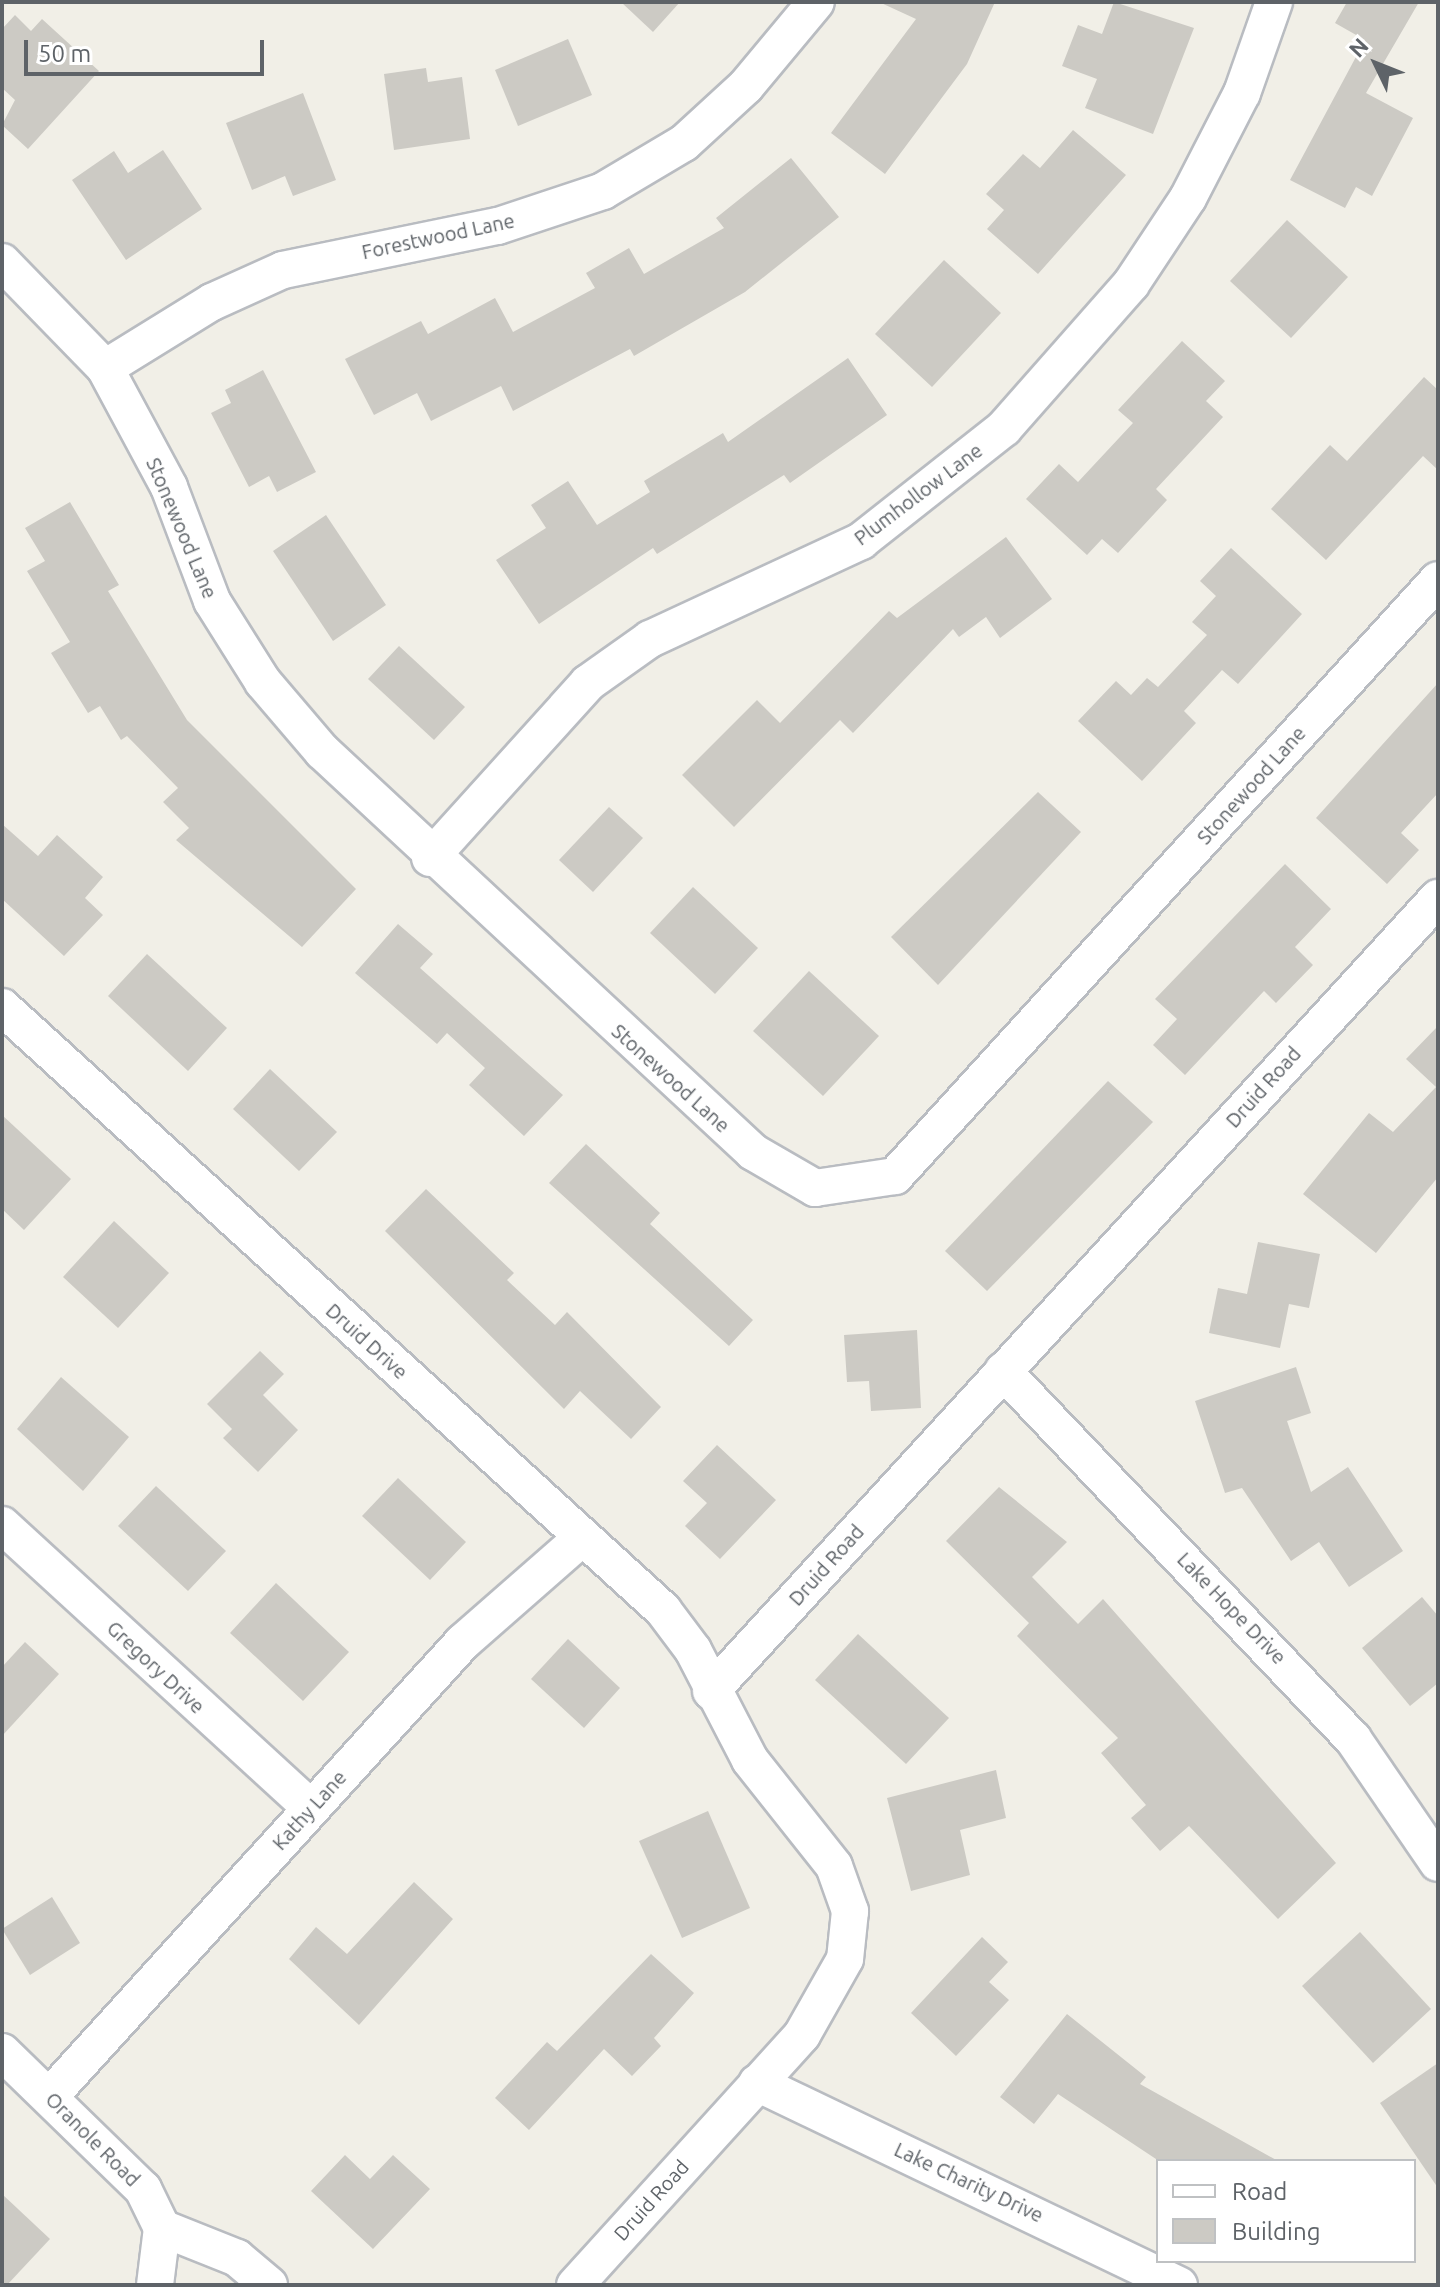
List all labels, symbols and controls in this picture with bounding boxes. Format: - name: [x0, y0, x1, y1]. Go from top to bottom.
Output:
- scale bar: [28, 24, 268, 74]
- north arrow: [1336, 24, 1416, 104]
- text: N: [1343, 33, 1373, 62]
- text: 50 m: [38, 40, 91, 67]
- street label: Forestwood Lane: [359, 208, 517, 264]
- street label: Plumhollow Lane: [849, 438, 987, 550]
- street label: Stonewood Lane: [142, 454, 222, 602]
- street label: Stonewood Lane: [1192, 721, 1310, 849]
- street label: Stonewood Lane: [607, 1019, 735, 1137]
- street label: Druid Road: [1221, 1042, 1305, 1132]
- street label: Druid Drive: [321, 1298, 413, 1384]
- street label: Druid Road: [784, 1520, 868, 1610]
- street label: Lake Hope Drive: [1173, 1547, 1291, 1669]
- street label: Gregory Drive: [102, 1616, 210, 1718]
- street label: Kathy Lane: [267, 1765, 351, 1855]
- street label: Oranole Road: [41, 2087, 145, 2191]
- street label: Lake Charity Drive: [891, 2137, 1047, 2227]
- street label: Druid Road: [609, 2155, 693, 2245]
- legend: [1156, 2159, 1416, 2263]
- text: Road: [1232, 2178, 1287, 2205]
- text: Building: [1232, 2218, 1320, 2245]

